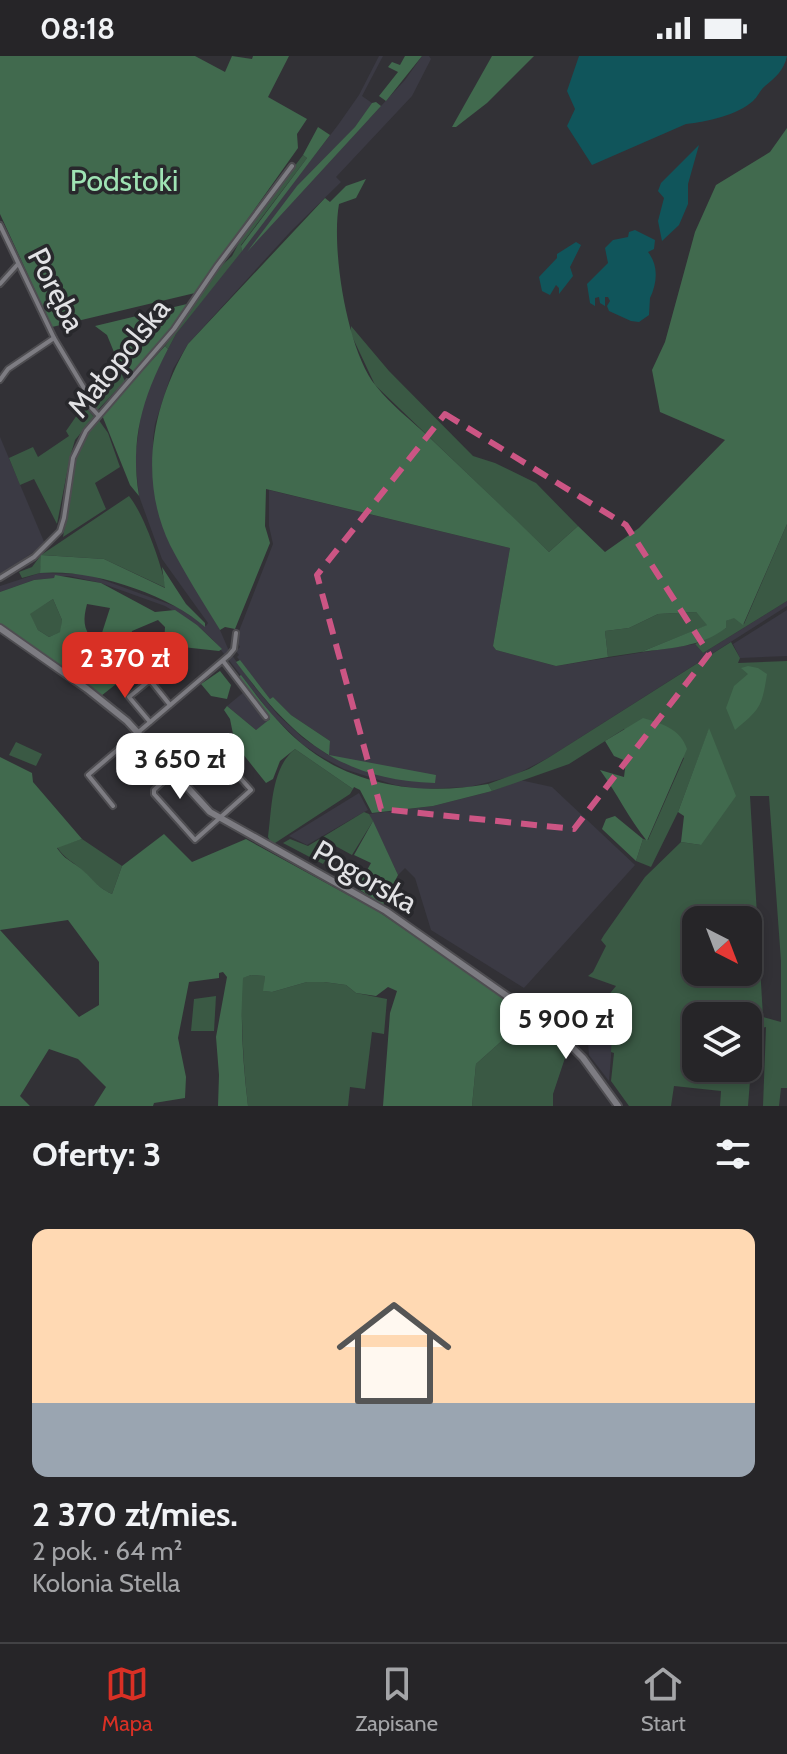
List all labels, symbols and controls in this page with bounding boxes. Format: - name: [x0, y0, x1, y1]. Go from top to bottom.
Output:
- text: 08:18: [40, 10, 115, 47]
- park label: Podstoki: [70, 162, 178, 199]
- street label: Poręba: [20, 242, 93, 338]
- street label: Małopolska: [59, 290, 178, 425]
- pin: 2 370 zł: [42, 632, 208, 700]
- text: 2 370 zł: [80, 642, 170, 674]
- pin: 3 650 zł: [97, 733, 263, 801]
- text: 3 650 zł: [134, 743, 226, 775]
- street label: Pogorska: [307, 832, 425, 921]
- north arrow: [682, 906, 762, 986]
- map controls: [682, 906, 762, 1082]
- pin: 5 900 zł: [483, 993, 649, 1061]
- button: layers: [682, 1002, 762, 1082]
- text: 5 900 zł: [518, 1003, 614, 1035]
- icon: filters: [711, 1132, 755, 1176]
- text: Oferty: 3: [32, 1133, 161, 1175]
- icon: home: [322, 1281, 466, 1425]
- text: 2 370 zł/mies.: [32, 1493, 238, 1535]
- text: 2 pok. · 64 m²: [32, 1535, 182, 1567]
- text: Kolonia Stella: [32, 1567, 180, 1599]
- tab: Mapa: [101, 1662, 153, 1737]
- tab: Zapisane: [355, 1662, 438, 1737]
- tab: Start: [641, 1662, 686, 1737]

